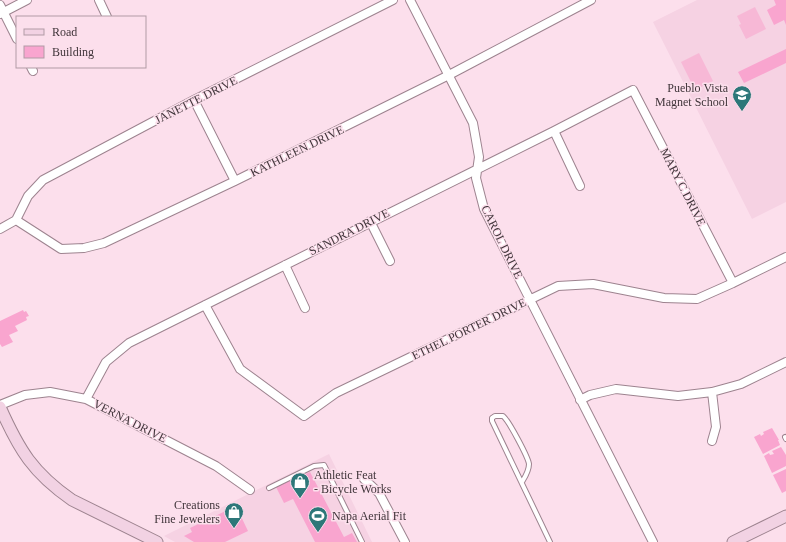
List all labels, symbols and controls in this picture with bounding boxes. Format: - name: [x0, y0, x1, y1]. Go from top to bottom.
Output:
- legend: [16, 16, 146, 68]
- text: Road: [52, 25, 77, 39]
- text: Building: [52, 45, 94, 59]
- street label: JANETTE DRIVE: [152, 73, 240, 127]
- place label: Pueblo Vista Magnet School: [655, 81, 729, 109]
- school or university icon: Pueblo Vista Magnet School: [731, 84, 753, 112]
- street label: KATHLEEN DRIVE: [248, 122, 346, 180]
- street label: MARY C DRIVE: [657, 146, 709, 228]
- street label: CAROL DRIVE: [478, 203, 526, 281]
- street label: SANDRA DRIVE: [306, 206, 392, 258]
- street label: ETHEL PORTER DRIVE: [410, 295, 528, 363]
- street label: VERNA DRIVE: [91, 397, 169, 445]
- place label: Athletic Feat - Bicycle Works: [314, 468, 392, 496]
- shop icon: Athletic Feat - Bicycle Works: [289, 471, 311, 499]
- place label: Creations Fine Jewelers: [154, 498, 220, 526]
- shop icon: Creations Fine Jewelers: [223, 501, 245, 529]
- sports icon: Napa Aerial Fit: [307, 505, 329, 533]
- place label: Napa Aerial Fit: [332, 509, 407, 523]

